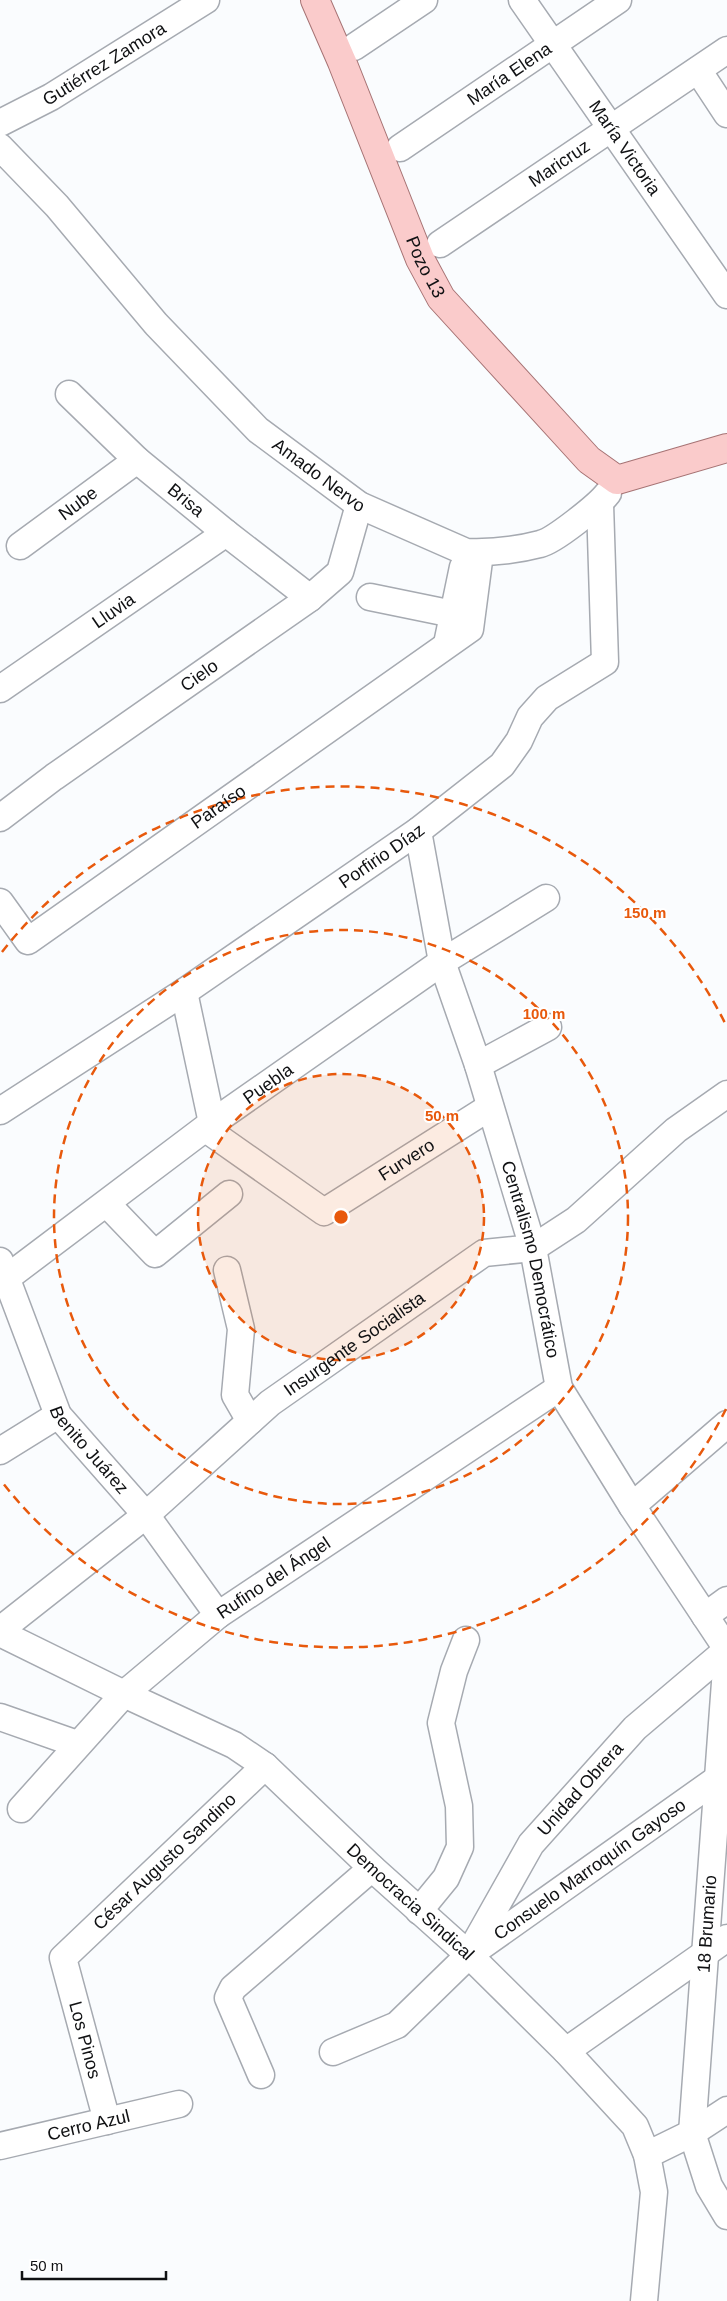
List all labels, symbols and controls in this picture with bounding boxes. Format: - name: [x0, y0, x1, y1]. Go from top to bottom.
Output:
- street label: Gutiérrez Zamora: [39, 17, 170, 109]
- street label: María Elena: [463, 38, 556, 109]
- street label: María Victoria: [585, 97, 665, 200]
- street label: Maricruz: [525, 136, 593, 191]
- street label: Pozo 13: [402, 233, 449, 301]
- street label: Amado Nervo: [269, 434, 368, 516]
- street label: Brisa: [164, 479, 209, 521]
- street label: Nube: [55, 483, 101, 524]
- street label: Lluvia: [89, 588, 139, 632]
- street label: Cielo: [177, 656, 222, 695]
- street label: Paraíso: [187, 781, 249, 833]
- street label: Porfirio Díaz: [335, 820, 428, 892]
- text: 150 m: [624, 904, 666, 921]
- text: 100 m: [523, 1005, 565, 1022]
- street label: Puebla: [239, 1059, 298, 1108]
- text: 50 m: [425, 1107, 459, 1124]
- street label: Furvero: [375, 1135, 438, 1185]
- street label: Centralismo Democrático: [497, 1158, 563, 1360]
- centre of rings: [332, 1208, 350, 1226]
- street label: Insurgente Socialista: [280, 1287, 429, 1400]
- street label: Benito Juárez: [46, 1403, 133, 1498]
- street label: Rufino del Ángel: [213, 1533, 334, 1623]
- street label: Unidad Obrera: [533, 1738, 628, 1840]
- street label: César Augusto Sandino: [89, 1789, 240, 1934]
- street label: Consuelo Marroquín Gayoso: [490, 1795, 690, 1944]
- street label: Democracia Sindical: [343, 1840, 478, 1964]
- street label: 18 Brumario: [694, 1874, 720, 1974]
- street label: Los Pinos: [65, 1999, 105, 2081]
- street label: Cerro Azul: [45, 2106, 132, 2145]
- scale bar: [22, 2248, 166, 2280]
- text: 50 m: [30, 2257, 63, 2274]

